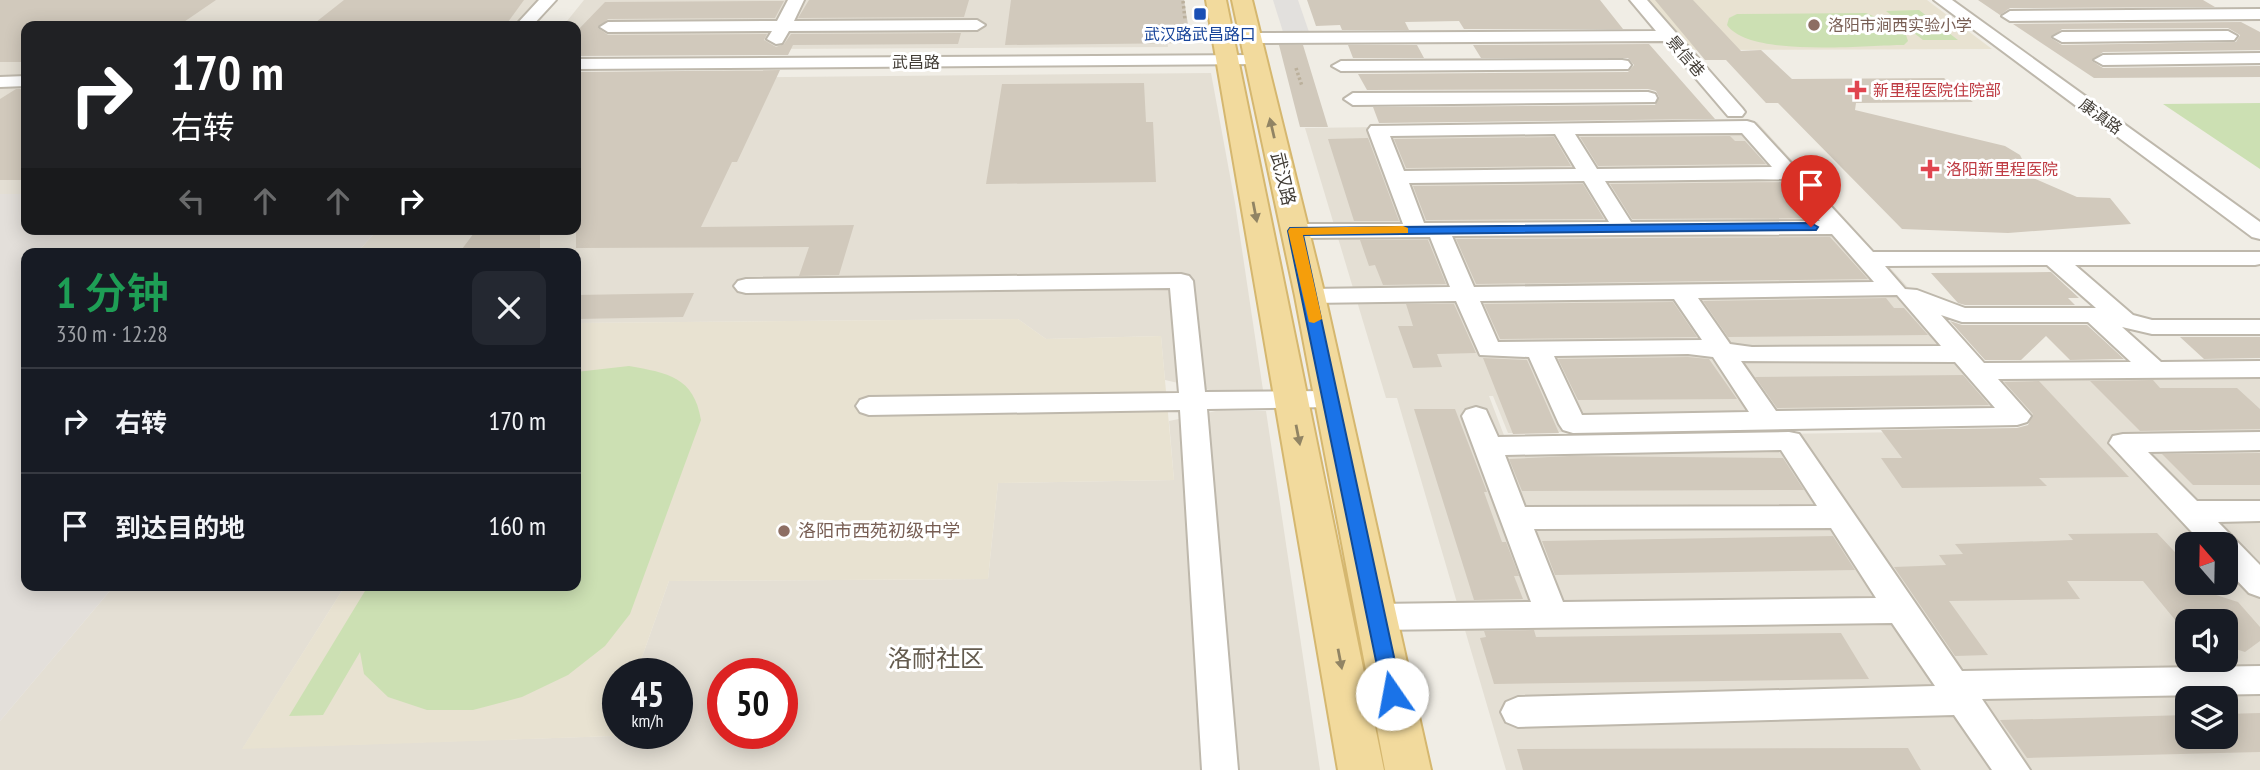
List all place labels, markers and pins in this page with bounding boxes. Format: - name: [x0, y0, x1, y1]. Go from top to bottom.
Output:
- marker: 武汉路武昌路口: [1192, 6, 1208, 22]
- place label: 洛阳市涧西实验小学: [1828, 15, 1972, 35]
- marker: 洛阳市涧西实验小学: [1806, 17, 1822, 33]
- place label: 武汉路武昌路口: [1144, 24, 1256, 44]
- marker: 新里程医院住院部: [1847, 80, 1867, 100]
- place label: 新里程医院住院部: [1873, 80, 2001, 100]
- pin: [1781, 155, 1841, 227]
- marker: 洛阳新里程医院: [1920, 159, 1940, 179]
- place label: 洛阳新里程医院: [1946, 159, 2058, 179]
- place label: 洛阳市西苑初级中学: [798, 519, 960, 542]
- marker: 洛阳市西苑初级中学: [776, 523, 792, 539]

